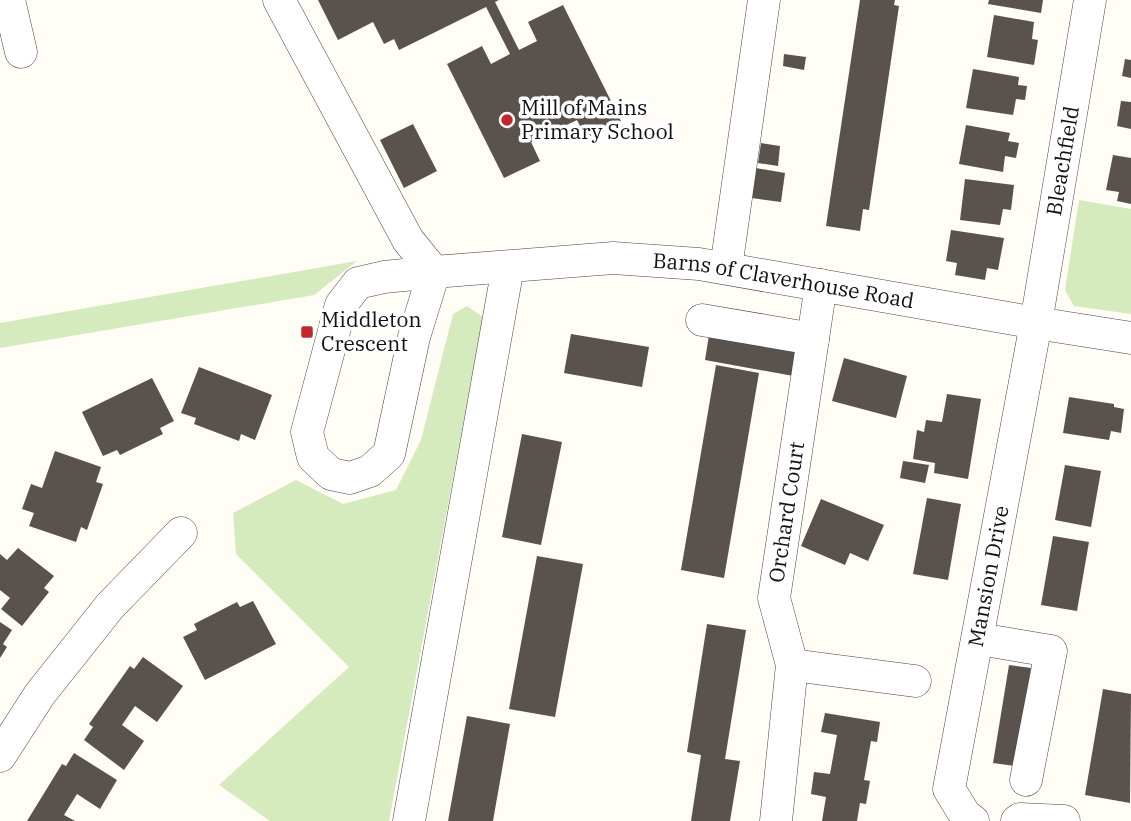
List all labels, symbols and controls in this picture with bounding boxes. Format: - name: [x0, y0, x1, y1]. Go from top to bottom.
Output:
- place label: Mill of Mains Primary School: [521, 93, 674, 145]
- street label: Bleachfield: [1039, 103, 1085, 218]
- marker: Mill of Mains Primary School: [499, 112, 515, 128]
- street label: Barns of Claverhouse Road: [652, 246, 917, 314]
- place label: Middleton Crescent: [321, 305, 422, 357]
- marker: Middleton Crescent: [299, 324, 315, 340]
- street label: Orchard Court: [762, 440, 810, 584]
- street label: Mansion Drive: [961, 503, 1015, 649]

